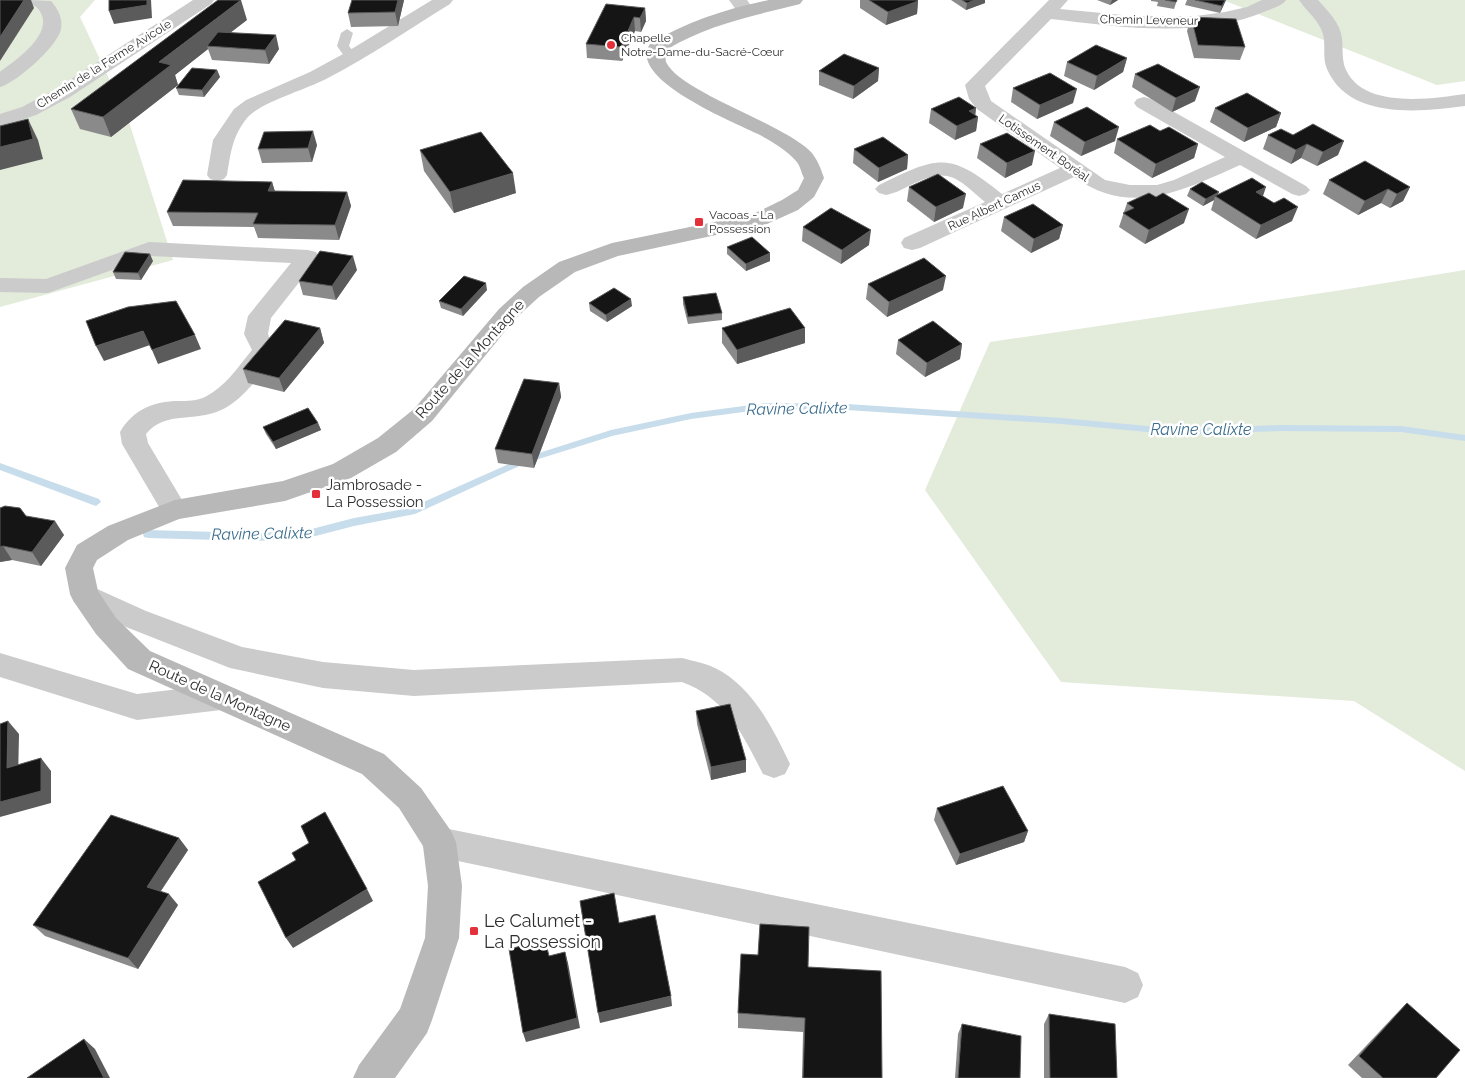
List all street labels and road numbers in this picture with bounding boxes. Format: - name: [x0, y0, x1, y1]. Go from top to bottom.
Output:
- street label: Chemin Leveneur: [1100, 12, 1199, 28]
- street label: Chemin de la Ferme Avicole: [34, 17, 174, 111]
- street label: Lotissement Boréal: [996, 111, 1093, 185]
- street label: Rue Albert Camus: [946, 178, 1043, 234]
- street label: Route de la Montagne: [412, 296, 528, 422]
- street label: Route de la Montagne: [146, 657, 294, 736]

